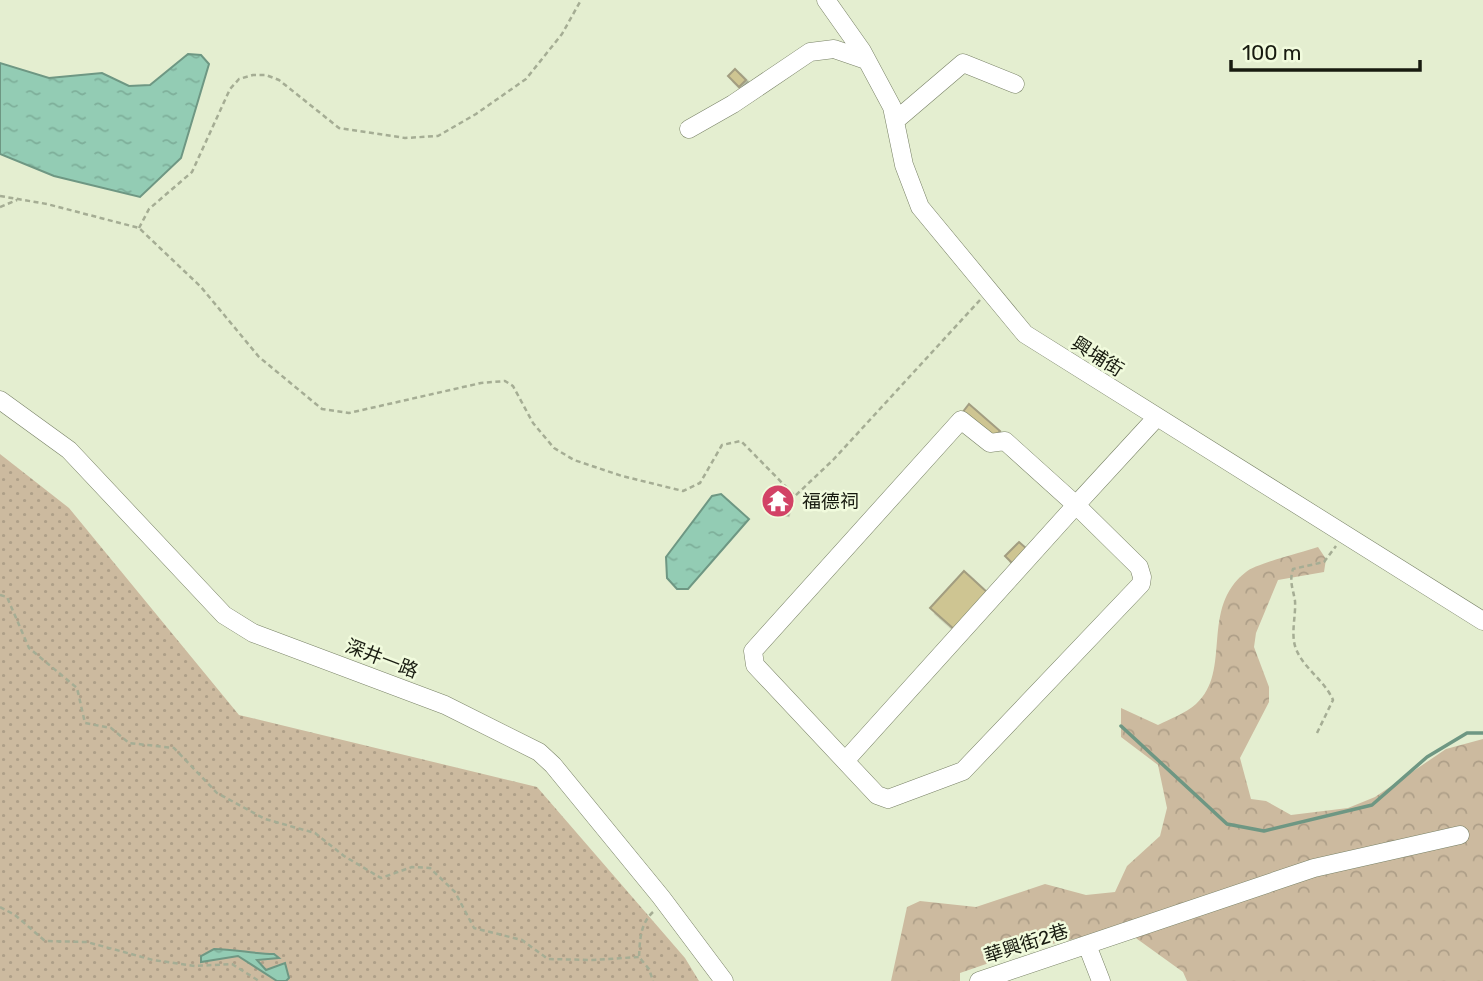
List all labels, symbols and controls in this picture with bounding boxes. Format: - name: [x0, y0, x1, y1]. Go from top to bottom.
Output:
- scale bar: [1231, 28, 1420, 72]
- text: 100 m: [1242, 40, 1301, 65]
- street label: 興埔街: [1067, 332, 1128, 381]
- temple icon: 福德祠: [759, 482, 797, 520]
- place label: 福德祠: [802, 490, 859, 513]
- street label: 深井一路: [342, 634, 421, 683]
- street label: 華興街2巷: [981, 919, 1071, 968]

